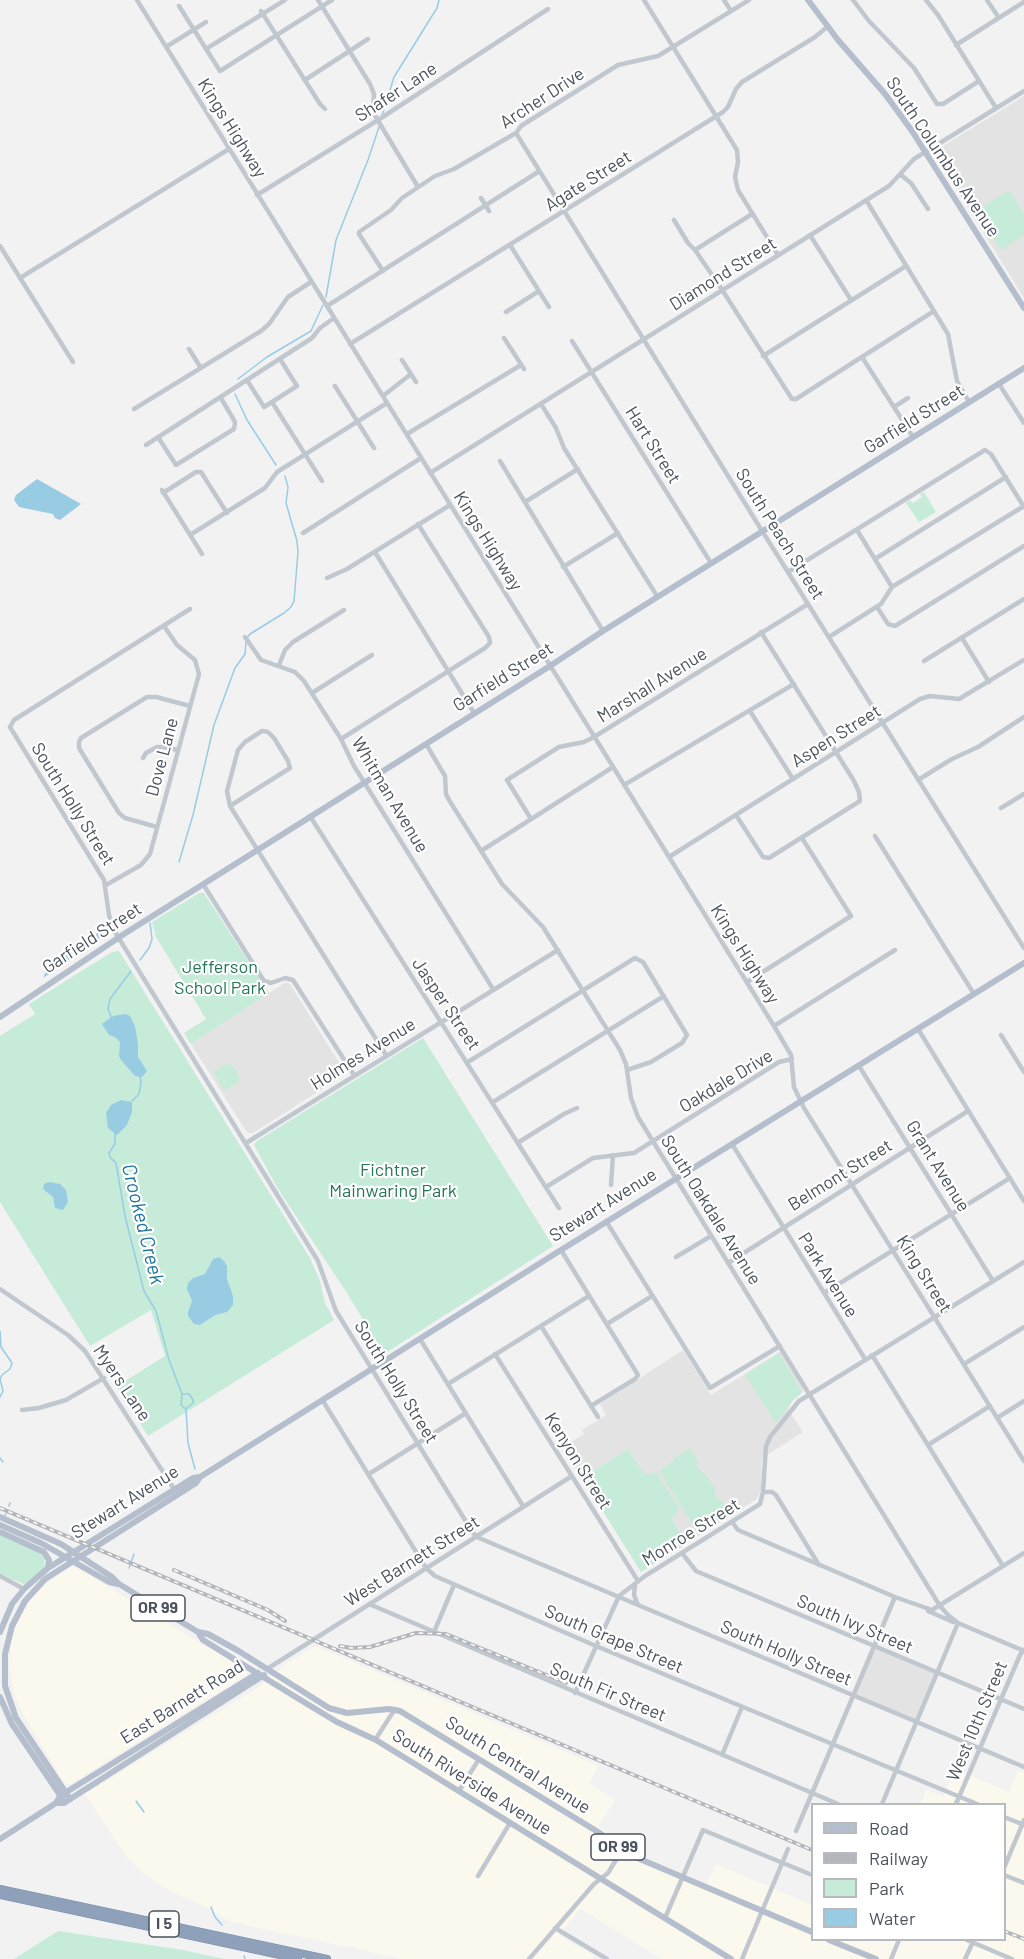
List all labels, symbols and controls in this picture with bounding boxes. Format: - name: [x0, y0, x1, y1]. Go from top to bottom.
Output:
- street label: Shafer Lane: [351, 58, 441, 126]
- street label: Archer Drive: [496, 63, 588, 133]
- street label: South Columbus Avenue: [881, 73, 1005, 241]
- street label: Kings Highway: [193, 74, 271, 182]
- street label: Agate Street: [541, 146, 635, 216]
- street label: Diamond Street: [666, 233, 780, 315]
- street label: Garfield Street: [860, 380, 968, 458]
- street label: Hart Street: [621, 402, 685, 488]
- street label: South Peach Street: [731, 464, 829, 604]
- street label: Kings Highway: [449, 487, 527, 595]
- street label: Garfield Street: [449, 638, 557, 716]
- street label: Marshall Avenue: [593, 643, 711, 727]
- street label: Aspen Street: [787, 700, 885, 772]
- street label: Dove Lane: [141, 715, 183, 799]
- street label: Whitman Avenue: [347, 733, 433, 857]
- street label: South Holly Street: [27, 739, 119, 869]
- street label: Garfield Street: [38, 898, 146, 978]
- street label: Kings Highway: [706, 900, 784, 1008]
- street label: Jasper Street: [407, 954, 485, 1054]
- park label: Jefferson School Park: [174, 956, 266, 998]
- street label: Holmes Avenue: [307, 1013, 419, 1095]
- street label: Oakdale Drive: [675, 1045, 777, 1117]
- street label: Grant Avenue: [901, 1116, 975, 1216]
- street label: South Oakdale Avenue: [656, 1131, 766, 1289]
- street label: Belmont Street: [784, 1134, 896, 1216]
- park label: Fichtner Mainwaring Park: [329, 1159, 457, 1202]
- water label: Crooked Creek: [116, 1161, 170, 1287]
- street label: Stewart Avenue: [545, 1163, 661, 1247]
- street label: Park Avenue: [793, 1228, 863, 1322]
- street label: King Street: [892, 1231, 956, 1317]
- street label: South Holly Street: [350, 1317, 442, 1447]
- street label: Myers Lane: [88, 1341, 156, 1425]
- street label: Kenyon Street: [540, 1409, 616, 1513]
- street label: Stewart Avenue: [67, 1460, 183, 1544]
- street label: Monroe Street: [638, 1493, 744, 1571]
- street label: West Barnett Street: [341, 1511, 483, 1611]
- street label: South Ivy Street: [794, 1590, 916, 1658]
- road number: OR 99: [131, 1595, 185, 1621]
- street label: South Grape Street: [541, 1600, 687, 1678]
- street label: South Holly Street: [717, 1616, 855, 1690]
- street label: East Barnett Road: [116, 1655, 248, 1749]
- street label: South Fir Street: [547, 1658, 669, 1726]
- street label: West 10th Street: [942, 1658, 1012, 1784]
- street label: South Central Avenue: [441, 1712, 595, 1818]
- street label: South Riverside Avenue: [389, 1724, 555, 1840]
- legend: [811, 1803, 1006, 1941]
- text: Road: [869, 1817, 909, 1839]
- road number: OR 99: [591, 1834, 645, 1860]
- text: Railway: [869, 1847, 928, 1869]
- text: Park: [869, 1877, 904, 1899]
- text: Water: [869, 1907, 916, 1929]
- road number: I 5: [149, 1911, 179, 1937]

